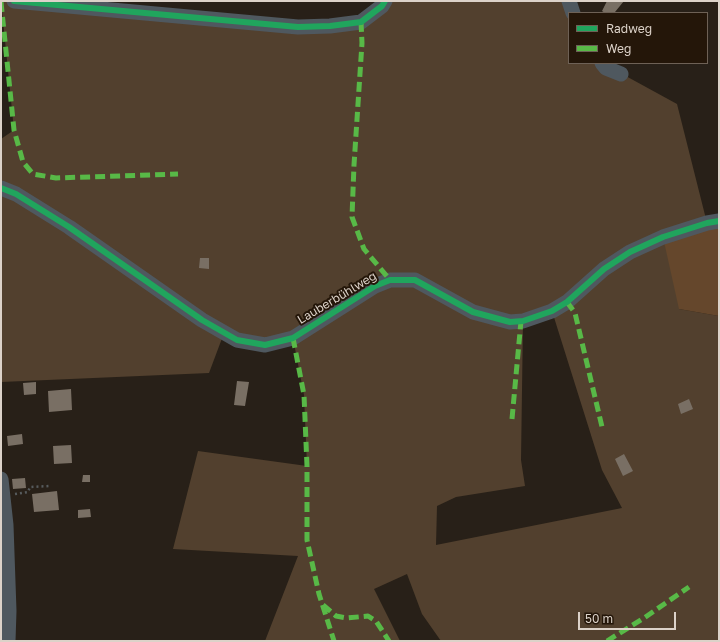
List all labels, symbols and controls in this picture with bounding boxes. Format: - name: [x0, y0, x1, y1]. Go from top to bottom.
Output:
- legend: [568, 12, 708, 64]
- text: Radweg: [606, 21, 652, 36]
- text: Weg: [606, 41, 631, 56]
- street label: Lauberbühlweg: [295, 269, 379, 327]
- scale bar: [580, 604, 678, 630]
- text: 50 m: [585, 611, 613, 626]

